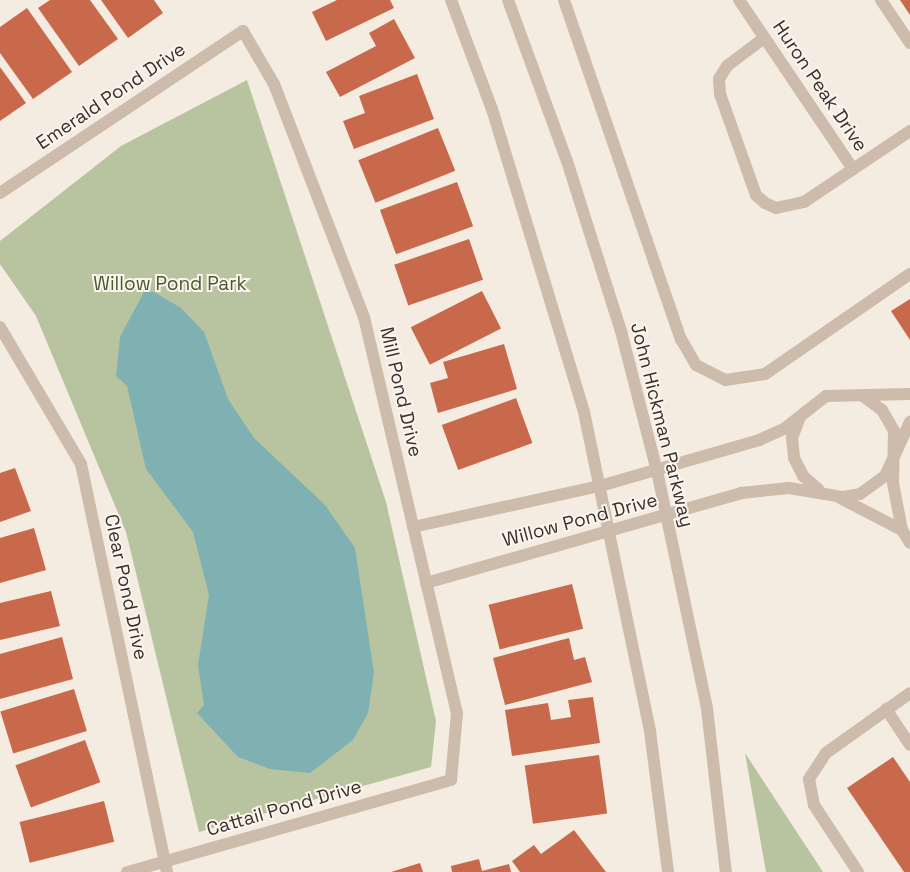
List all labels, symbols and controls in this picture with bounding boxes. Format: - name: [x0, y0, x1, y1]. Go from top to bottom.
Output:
- street label: Huron Peak Drive: [768, 16, 872, 156]
- street label: Emerald Pond Drive: [32, 38, 190, 154]
- park label: Willow Pond Park: [93, 273, 247, 295]
- street label: John Hickman Parkway: [626, 320, 698, 530]
- street label: Mill Pond Drive: [375, 325, 427, 459]
- street label: Willow Pond Drive: [500, 488, 660, 552]
- street label: Clear Pond Drive: [99, 512, 153, 662]
- street label: Cattail Pond Drive: [204, 775, 364, 841]

